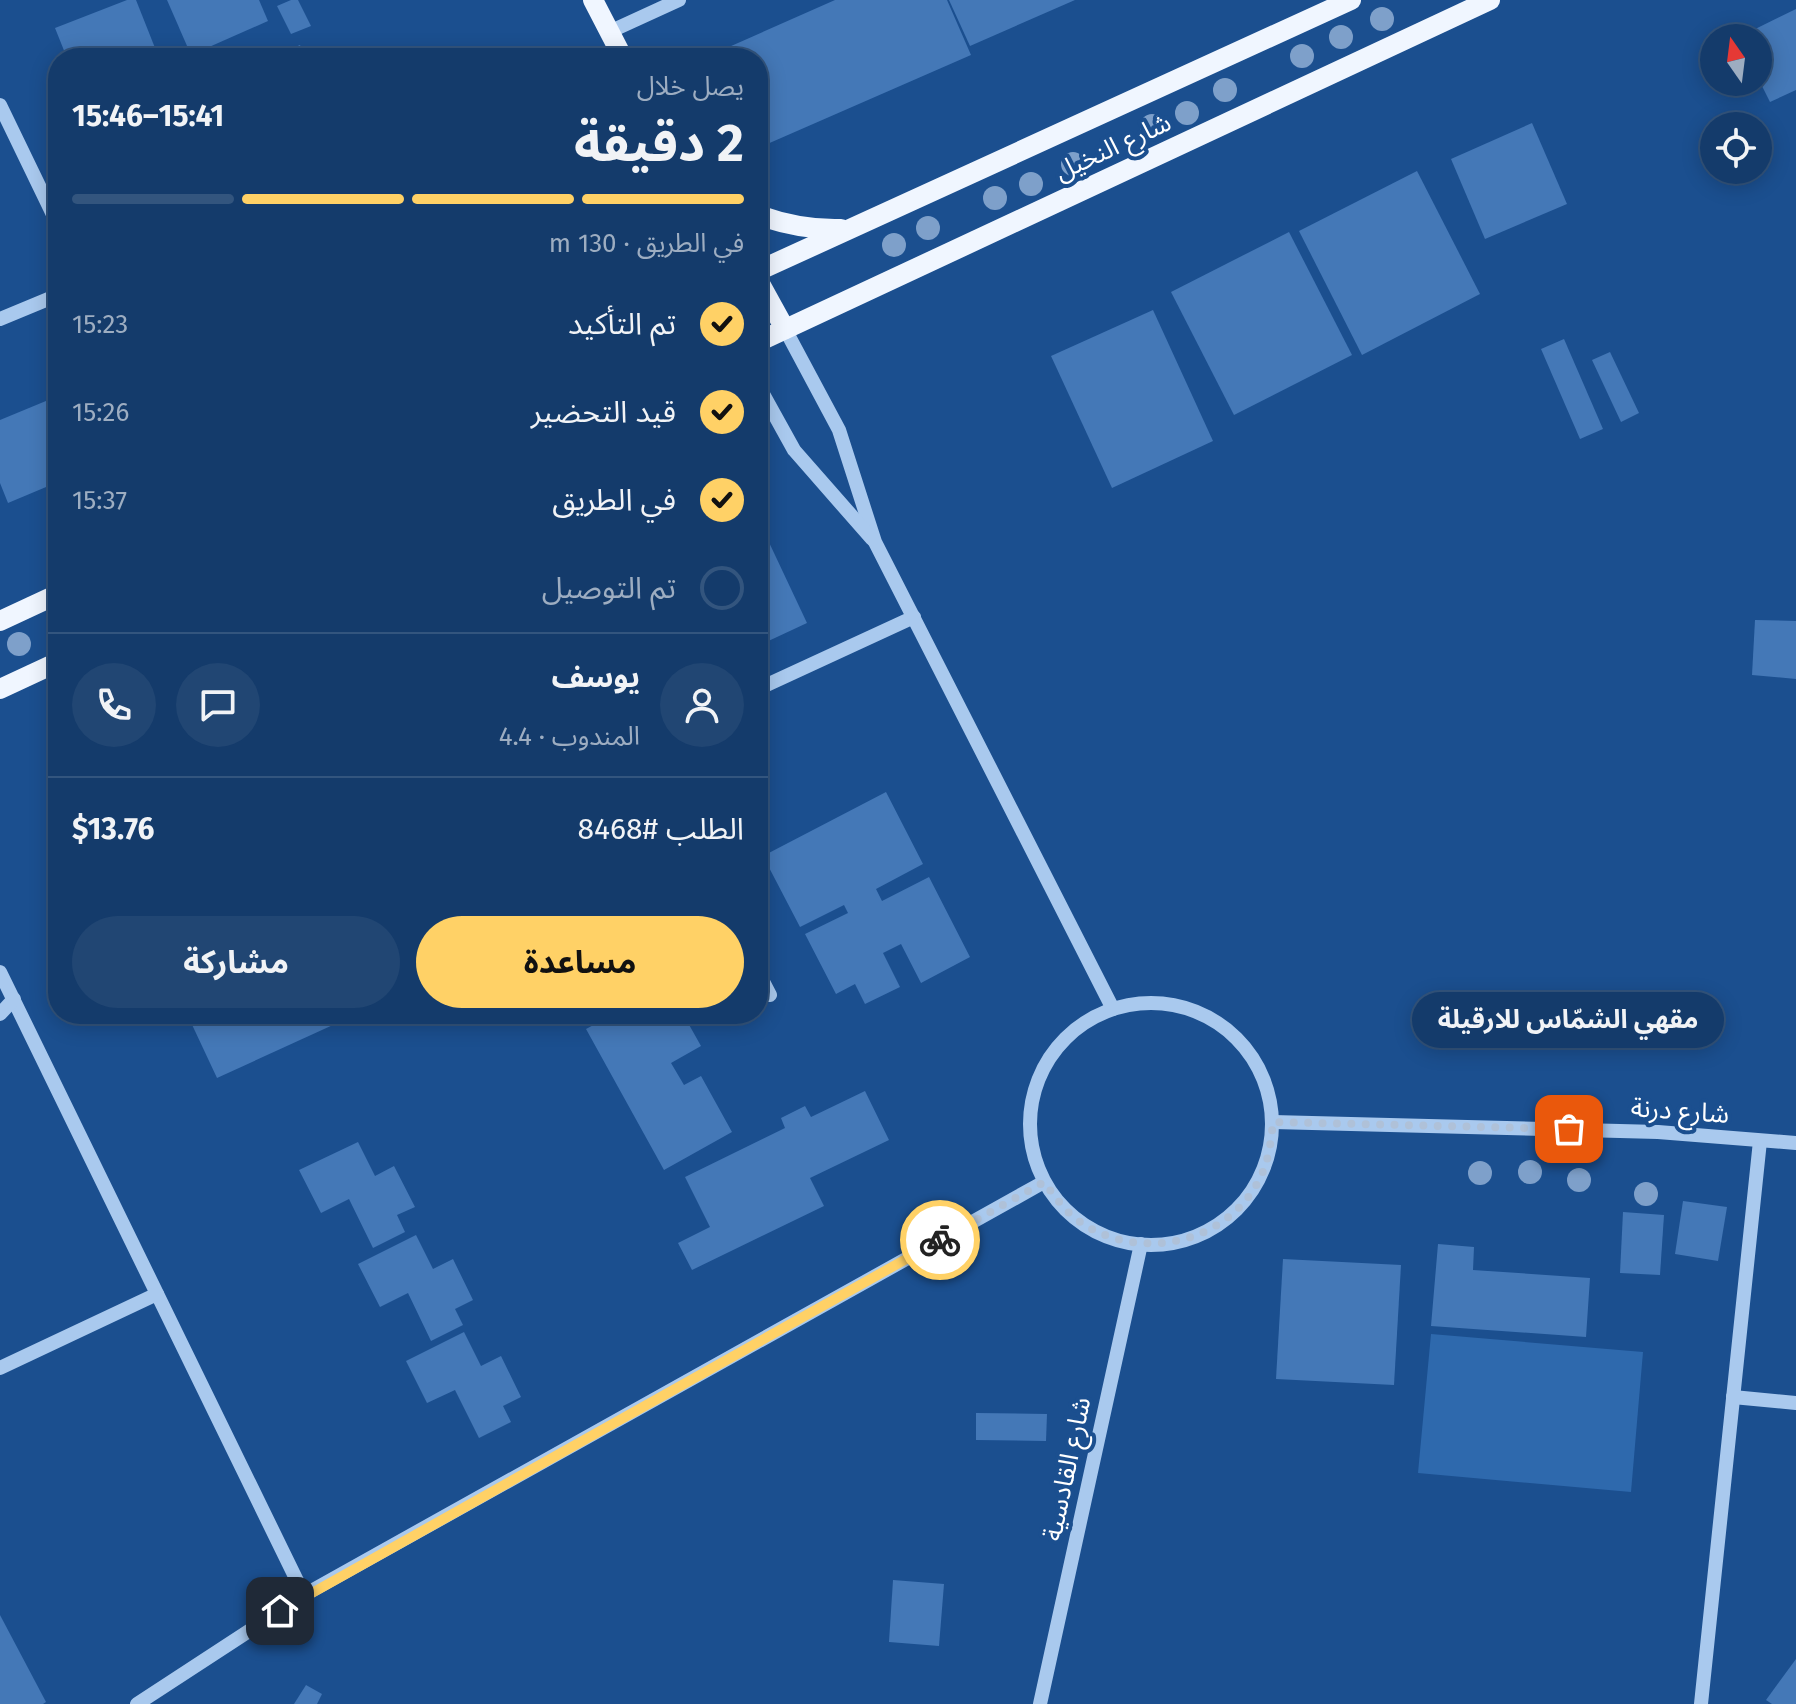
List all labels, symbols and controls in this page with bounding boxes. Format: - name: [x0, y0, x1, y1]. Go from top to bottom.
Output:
- north arrow: [1700, 24, 1772, 96]
- map controls: [1700, 24, 1772, 184]
- text: يصل خلال: [637, 71, 744, 102]
- text: 15:41–15:46: [72, 98, 224, 134]
- street label: شارع النخيل: [1050, 107, 1177, 190]
- text: 2 دقيقة: [574, 112, 744, 175]
- button: locate: [1700, 112, 1772, 184]
- text: في الطريق · 130 m: [549, 228, 744, 259]
- icon: check: [700, 302, 744, 346]
- text: تم التأكيد: [568, 306, 676, 342]
- text: 15:23: [72, 309, 128, 340]
- icon: check: [700, 390, 744, 434]
- text: قيد التحضير: [531, 394, 676, 430]
- text: 15:26: [72, 397, 129, 428]
- icon: check: [700, 478, 744, 522]
- text: في الطريق: [552, 482, 676, 518]
- text: 15:37: [72, 485, 127, 516]
- text: تم التوصيل: [542, 570, 676, 606]
- text: يوسف: [552, 659, 640, 695]
- button: phone: [72, 663, 156, 747]
- button: chat: [176, 663, 260, 747]
- button: person: [660, 663, 744, 747]
- text: المندوب · 4.4: [499, 721, 640, 752]
- text: $13.76: [72, 811, 155, 847]
- text: الطلب #8468: [577, 811, 744, 847]
- button: مشاركة: [72, 916, 400, 1008]
- button: مساعدة: [416, 916, 744, 1008]
- callout: مقهي الشمّاس للارقيلة: [1413, 993, 1725, 1049]
- text: مقهي الشمّاس للارقيلة: [1438, 1004, 1698, 1035]
- street label: شارع درنة: [1630, 1092, 1730, 1133]
- pin: [1535, 1095, 1603, 1163]
- icon: bag: [1547, 1107, 1591, 1151]
- courier: [900, 1200, 980, 1280]
- icon: bike: [918, 1218, 962, 1262]
- street label: شارع القادسية: [1037, 1394, 1100, 1544]
- pin: [246, 1577, 314, 1645]
- icon: home: [258, 1589, 302, 1633]

